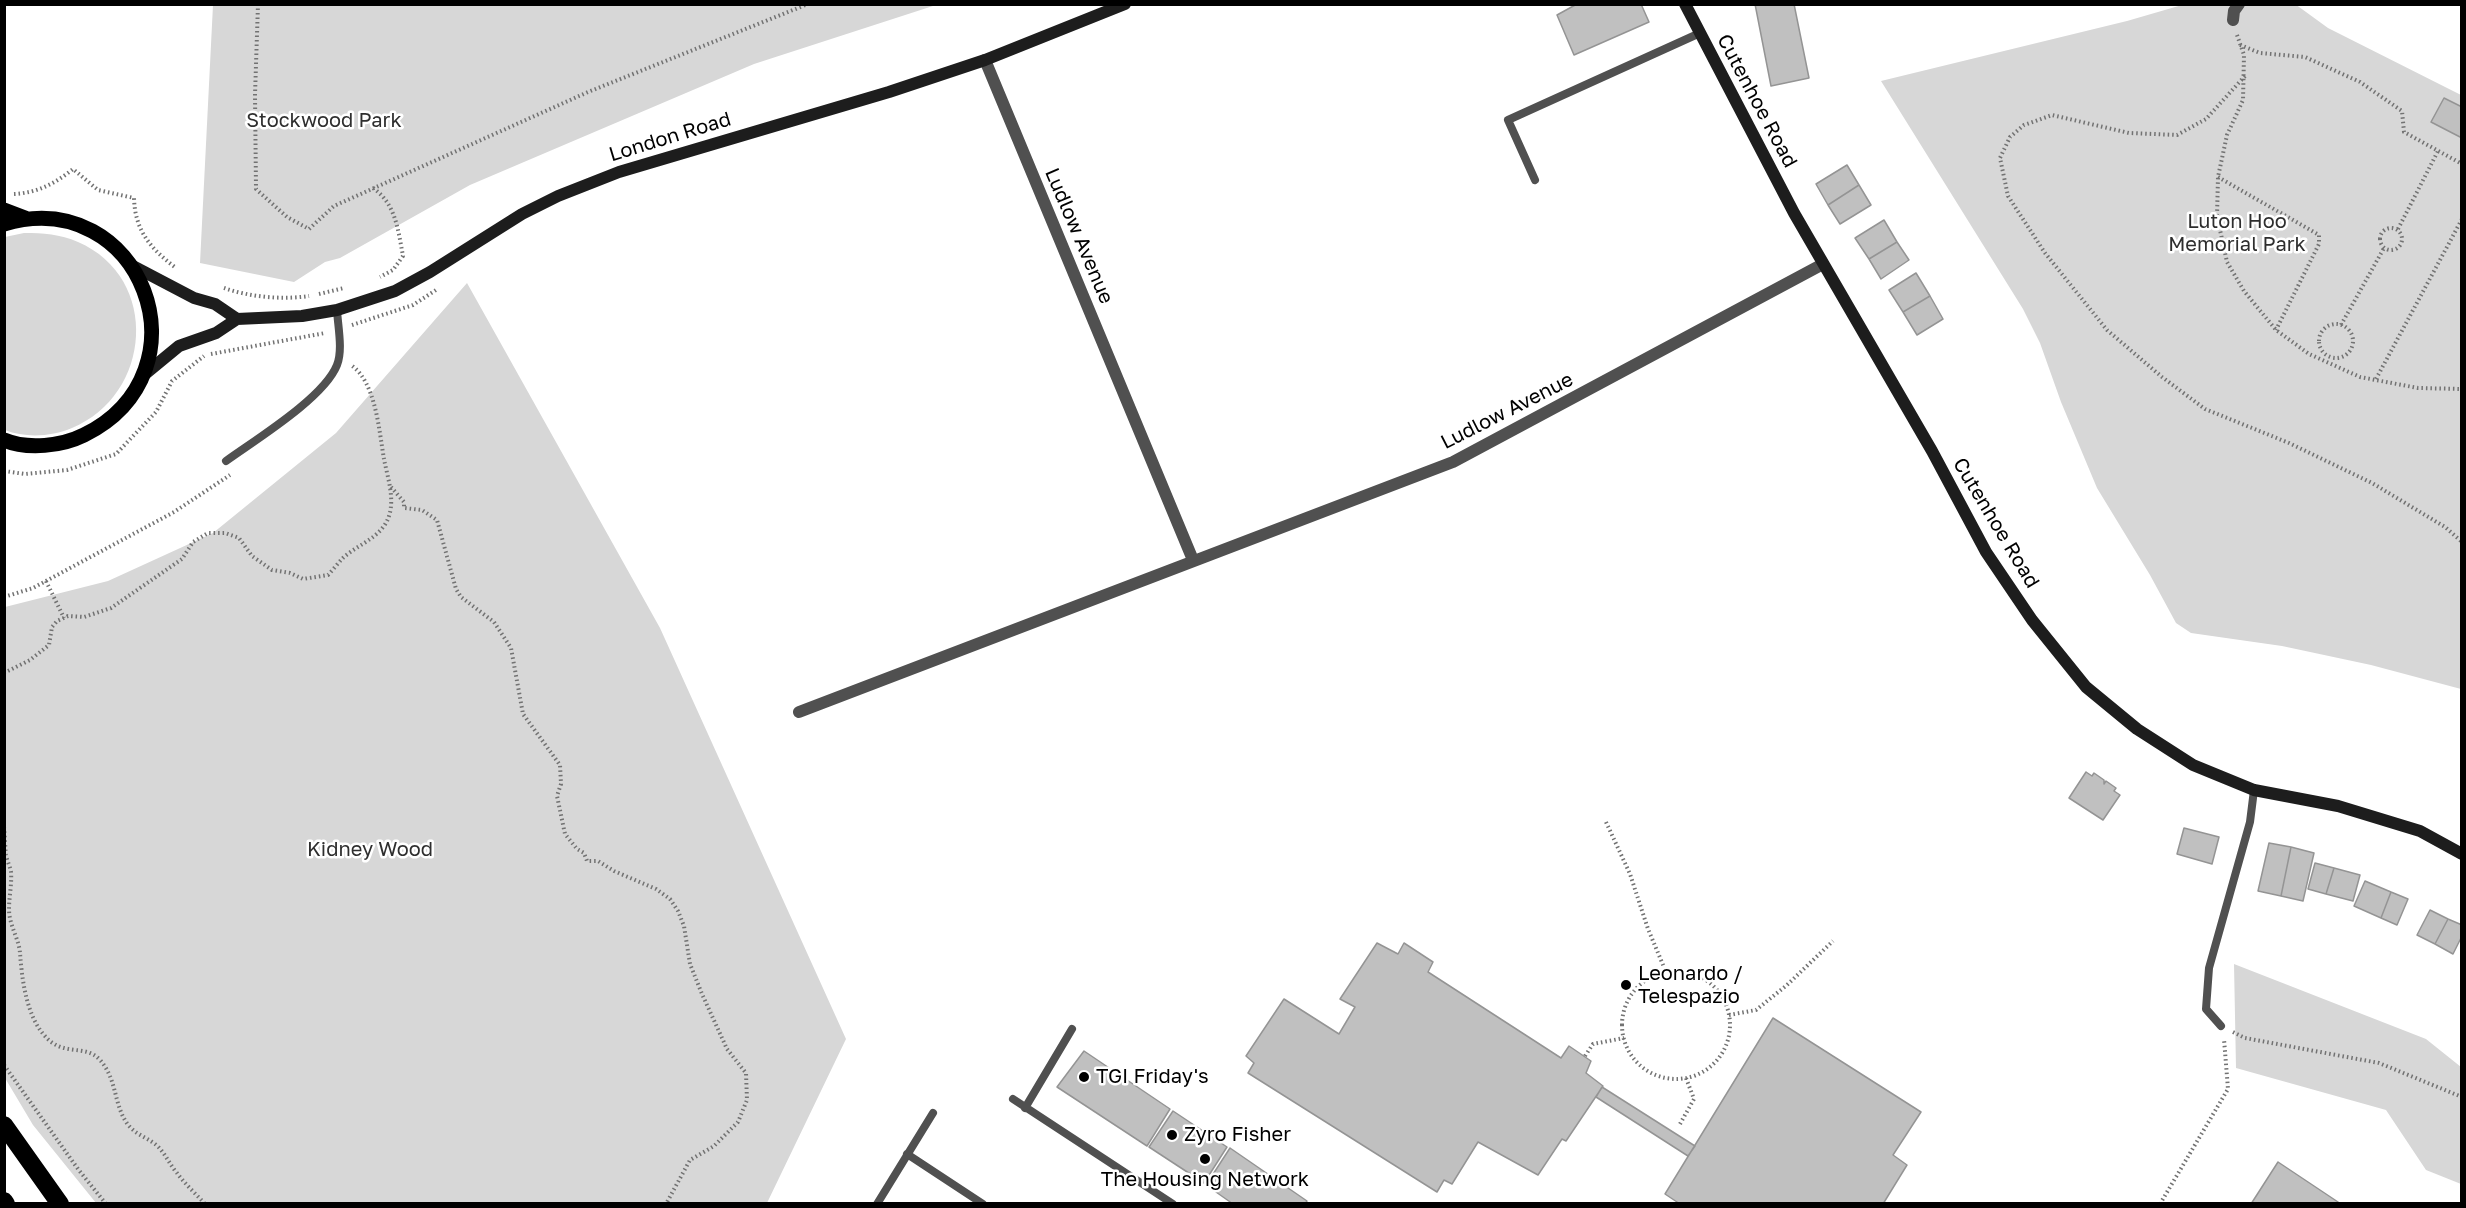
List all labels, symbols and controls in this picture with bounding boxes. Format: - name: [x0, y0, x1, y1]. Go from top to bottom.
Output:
- street label: Cutenhoe Road: [1712, 30, 1802, 172]
- street label: London Road: [606, 107, 734, 167]
- park label: Stockwood Park: [246, 109, 402, 133]
- street label: Ludlow Avenue: [1040, 164, 1118, 308]
- park label: Luton Hoo Memorial Park: [2168, 210, 2306, 257]
- street label: Ludlow Avenue: [1437, 367, 1577, 455]
- street label: Cutenhoe Road: [1948, 454, 2044, 592]
- park label: Kidney Wood: [307, 838, 433, 862]
- place label: Leonardo / Telespazio: [1638, 962, 1743, 1009]
- marker: Leonardo / Telespazio: [1619, 978, 1633, 992]
- place label: TGI Friday's: [1096, 1065, 1209, 1089]
- marker: TGI Friday's: [1077, 1070, 1091, 1084]
- place label: Zyro Fisher: [1184, 1123, 1291, 1147]
- marker: Zyro Fisher: [1165, 1128, 1179, 1142]
- marker: The Housing Network: [1198, 1152, 1212, 1166]
- place label: The Housing Network: [1101, 1168, 1309, 1192]

